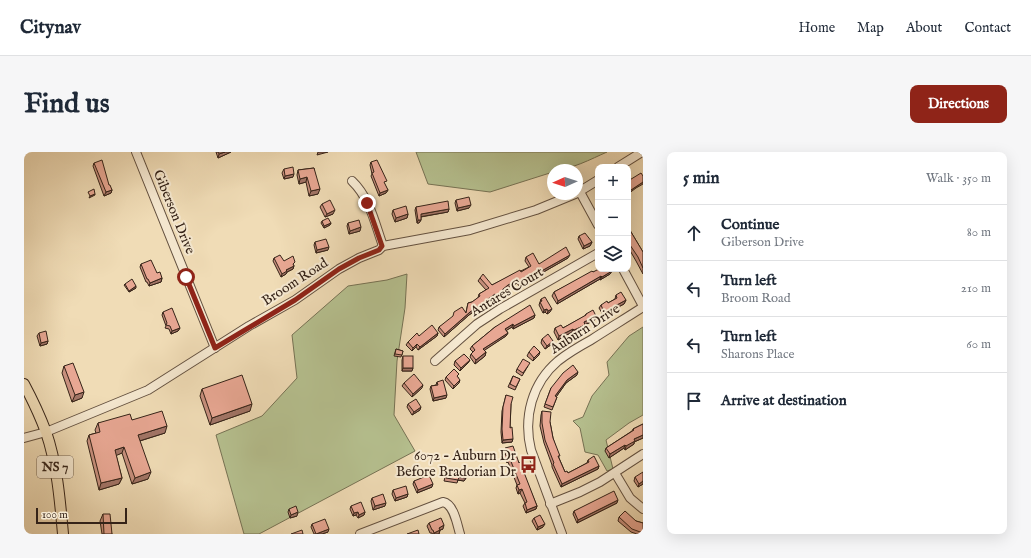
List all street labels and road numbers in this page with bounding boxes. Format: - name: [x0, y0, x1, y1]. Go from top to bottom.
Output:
- street label: Giberson Drive: [149, 167, 199, 257]
- street label: Broom Road: [259, 254, 332, 310]
- street label: Antares Court: [466, 263, 547, 321]
- street label: Auburn Drive: [546, 299, 624, 359]
- road number: NS 7: [37, 456, 73, 478]

